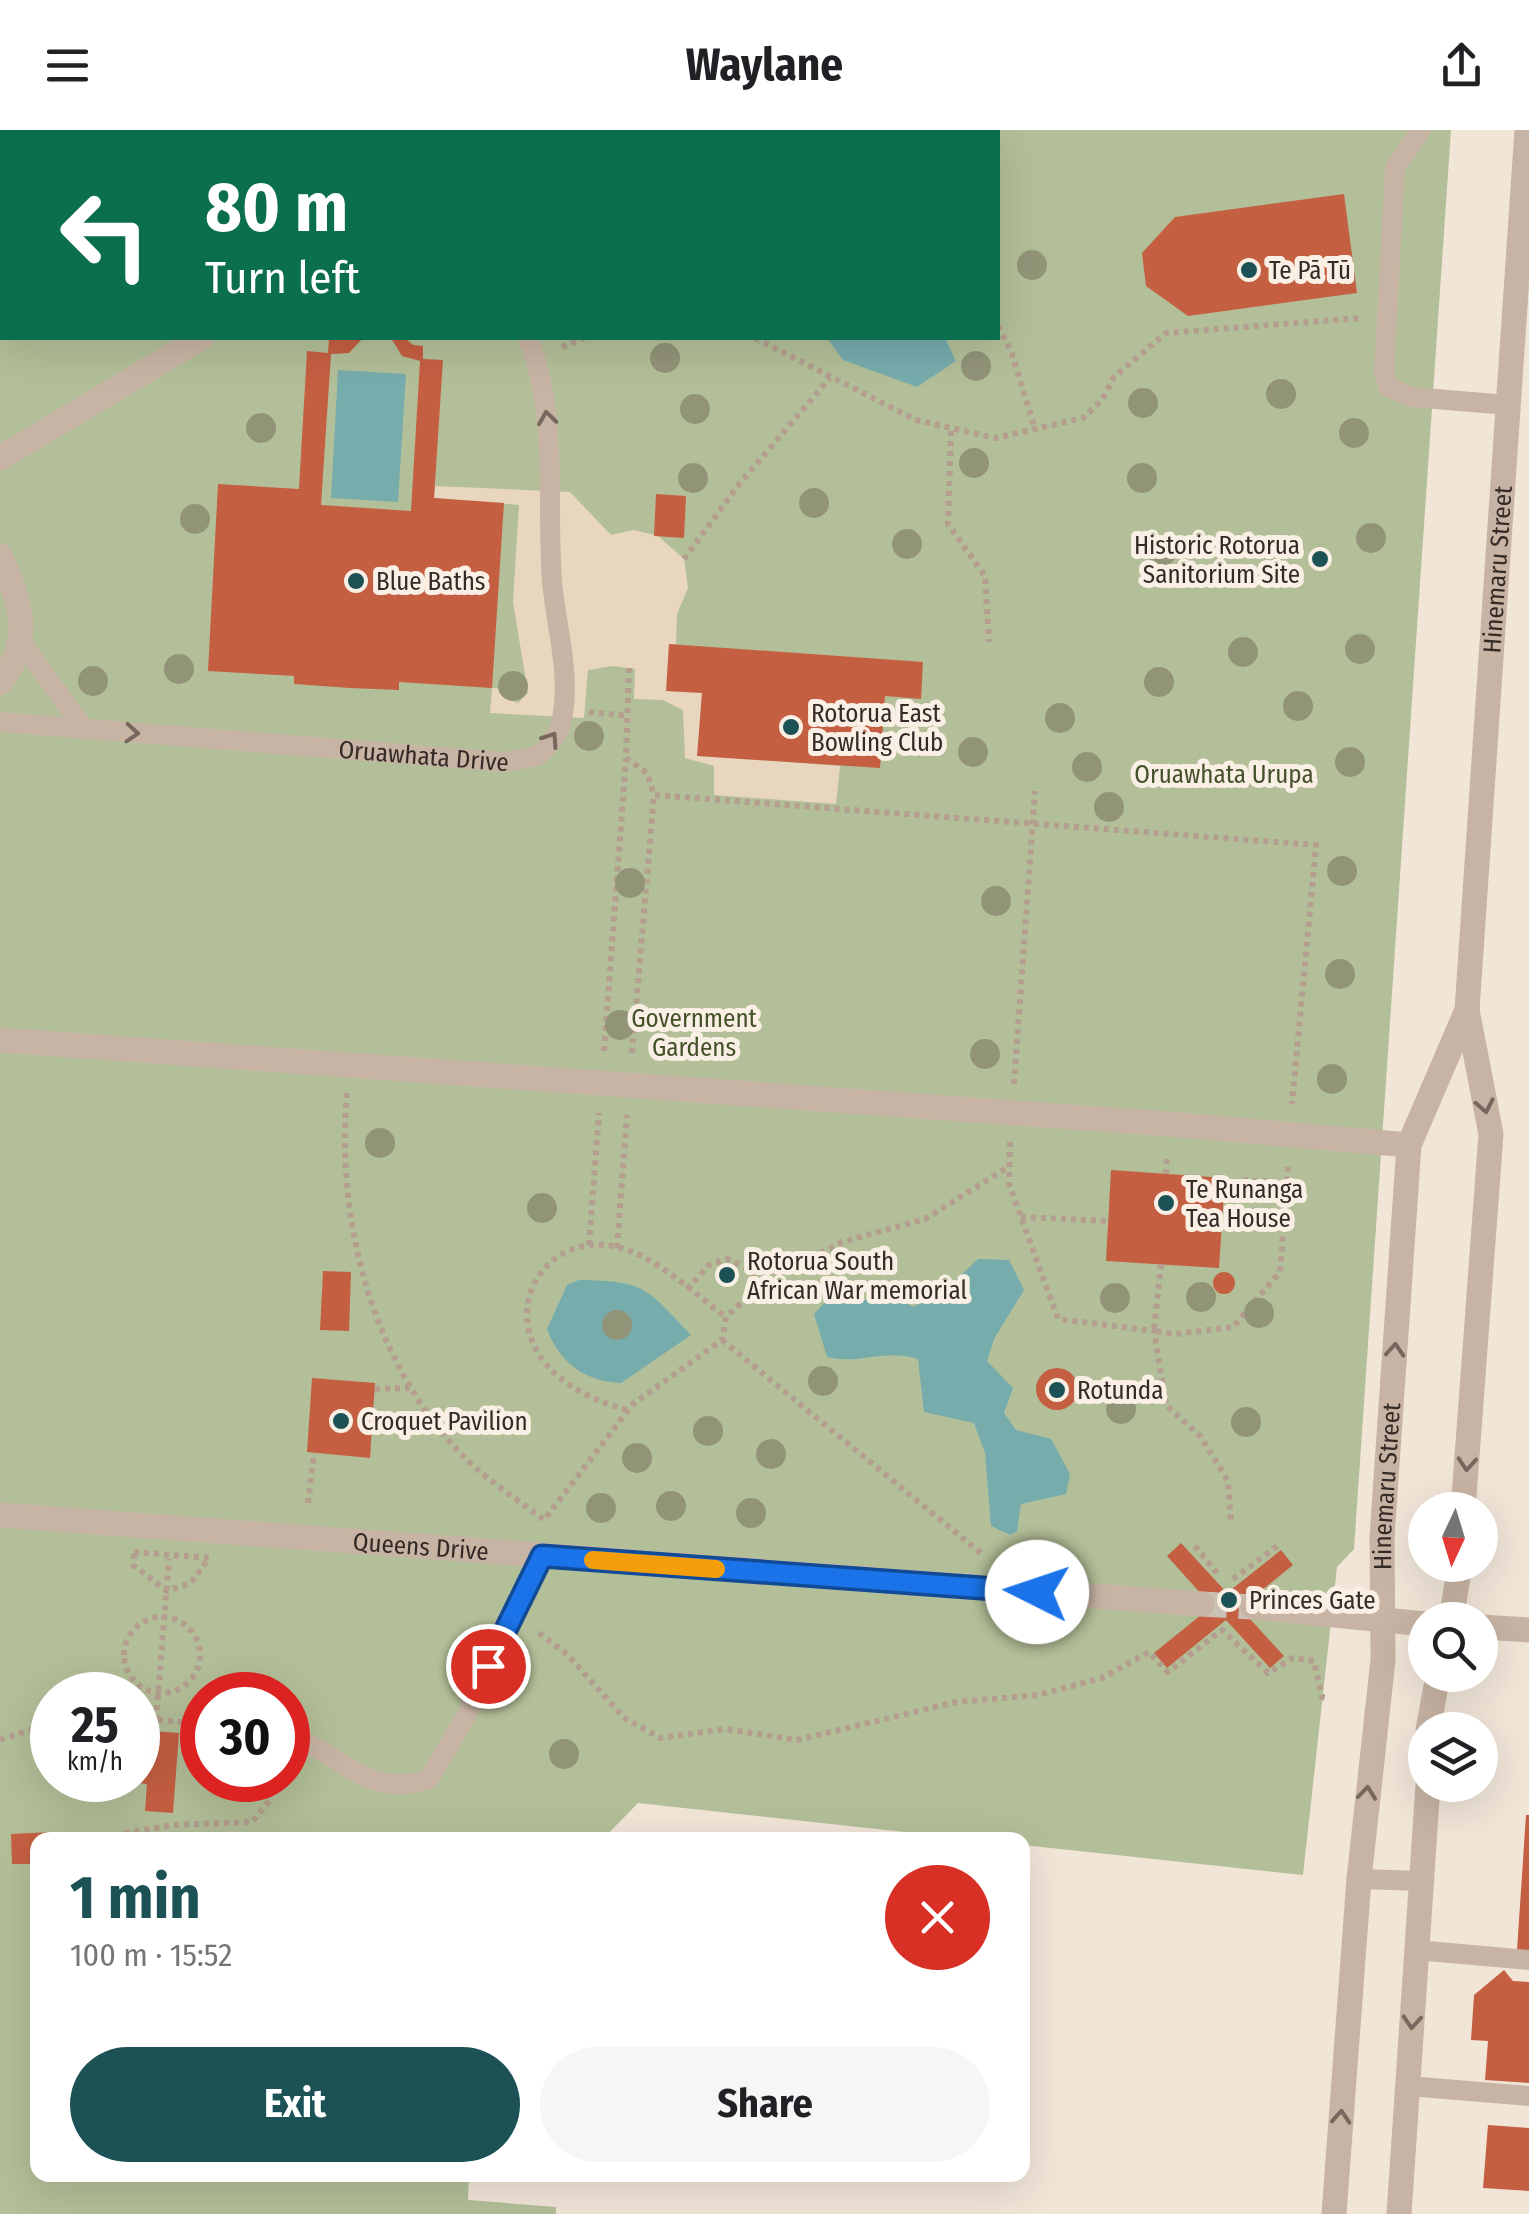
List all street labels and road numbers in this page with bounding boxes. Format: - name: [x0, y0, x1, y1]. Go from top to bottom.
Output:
- street label: Hinemaru Street: [1477, 484, 1519, 654]
- street label: Oruawhata Drive: [337, 735, 510, 778]
- street label: Hinemaru Street: [1368, 1401, 1407, 1570]
- street label: Queens Drive: [352, 1527, 490, 1567]

